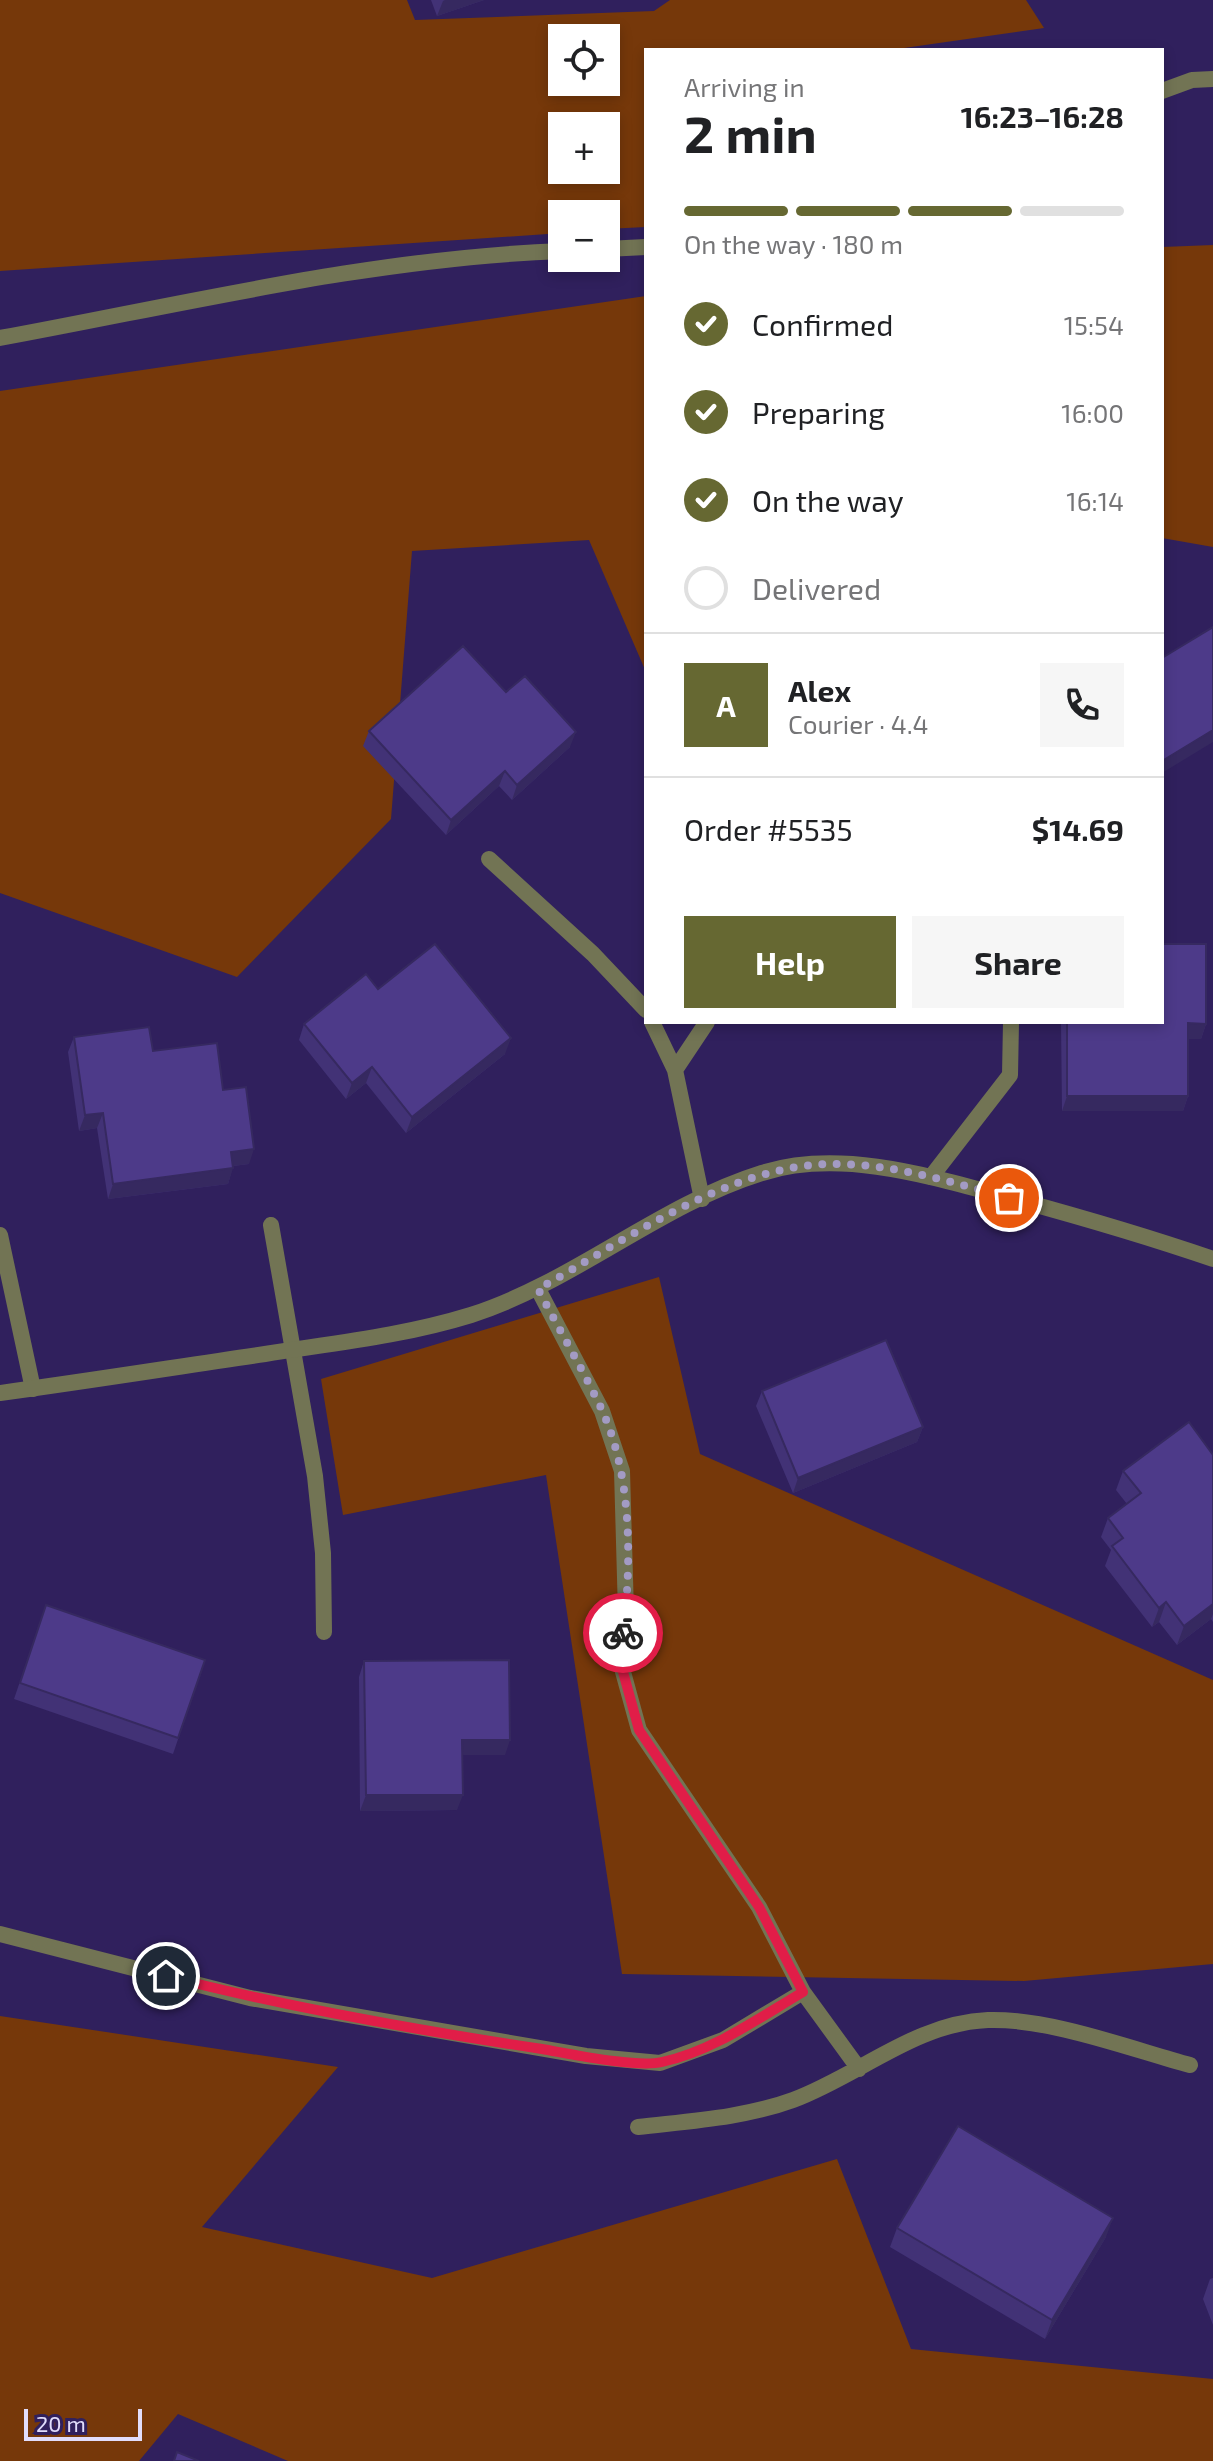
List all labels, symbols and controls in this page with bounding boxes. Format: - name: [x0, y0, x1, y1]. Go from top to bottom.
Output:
- map controls: [548, 24, 620, 272]
- button: locate: [548, 24, 620, 96]
- text: Arriving in: [684, 71, 805, 102]
- text: 16:23–16:28: [961, 98, 1124, 134]
- text: 2 min: [684, 101, 817, 163]
- button: +: [548, 112, 620, 184]
- button: −: [548, 200, 620, 272]
- text: On the way · 180 m: [684, 228, 903, 259]
- icon: check: [684, 302, 728, 346]
- text: Confirmed: [752, 306, 893, 342]
- text: 15:54: [1064, 309, 1124, 340]
- icon: check: [684, 390, 728, 434]
- text: Preparing: [752, 394, 885, 430]
- text: 16:00: [1061, 397, 1124, 428]
- icon: check: [684, 478, 728, 522]
- text: On the way: [752, 482, 904, 518]
- text: 16:14: [1066, 485, 1124, 516]
- text: Delivered: [752, 570, 881, 606]
- button: phone: [1040, 663, 1124, 747]
- text: Alex: [788, 672, 851, 708]
- text: A: [716, 687, 736, 723]
- text: Courier · 4.4: [788, 708, 929, 739]
- text: Order #5535: [684, 811, 853, 847]
- text: $14.69: [1032, 811, 1124, 847]
- button: Help: [684, 916, 896, 1008]
- button: Share: [912, 916, 1124, 1008]
- pin: [975, 1164, 1043, 1232]
- icon: bag: [987, 1176, 1031, 1220]
- courier: [583, 1593, 663, 1673]
- icon: bike: [601, 1611, 645, 1655]
- pin: [132, 1942, 200, 2010]
- icon: home: [144, 1954, 188, 1998]
- scale bar: [24, 2405, 142, 2441]
- text: 20 m: [36, 2410, 86, 2436]

